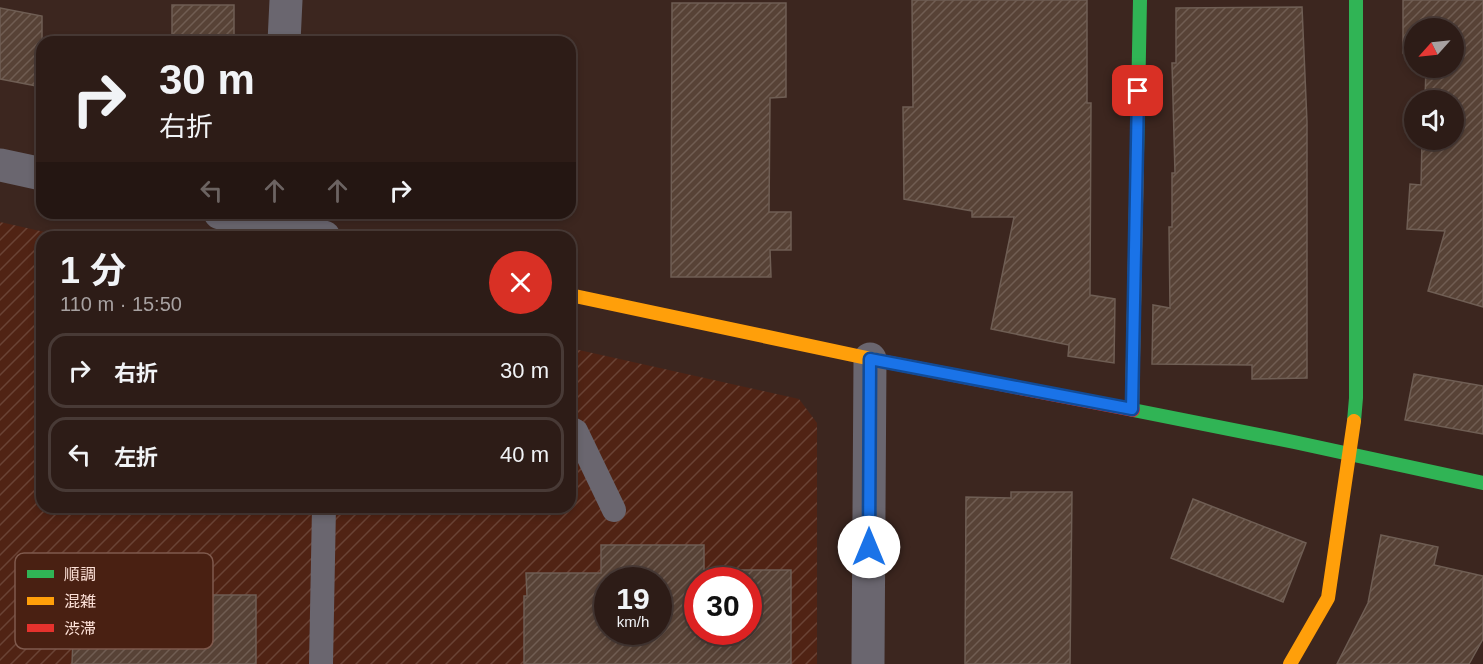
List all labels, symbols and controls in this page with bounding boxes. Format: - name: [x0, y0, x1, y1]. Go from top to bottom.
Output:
- north arrow: [1404, 18, 1464, 78]
- map controls: [1404, 18, 1464, 150]
- text: 30 m: [159, 56, 255, 103]
- icon: right: [60, 60, 138, 138]
- pin: [1112, 65, 1163, 116]
- icon: arrive: [1121, 74, 1154, 107]
- button: sound: [1404, 90, 1464, 150]
- text: 右折: [159, 112, 213, 142]
- icon: left: [195, 174, 228, 207]
- icon: ahead: [258, 174, 291, 207]
- icon: ahead: [321, 174, 354, 207]
- icon: right: [384, 174, 417, 207]
- text: 1 分: [60, 250, 126, 291]
- button: close: [489, 251, 552, 314]
- text: 110 m · 15:50: [60, 293, 182, 315]
- icon: right: [63, 354, 96, 387]
- text: 30 m: [500, 358, 549, 383]
- text: 右折: [114, 361, 158, 386]
- icon: left: [63, 438, 96, 471]
- text: 40 m: [500, 442, 549, 467]
- text: 左折: [114, 445, 158, 470]
- position arrow: [837, 515, 901, 579]
- legend: [15, 553, 213, 649]
- text: 順調: [64, 566, 96, 583]
- speed limit sign: 30: [684, 567, 762, 645]
- text: 19: [616, 582, 650, 615]
- text: 混雑: [64, 593, 96, 610]
- text: km/h: [617, 613, 649, 630]
- text: 渋滞: [64, 620, 96, 637]

